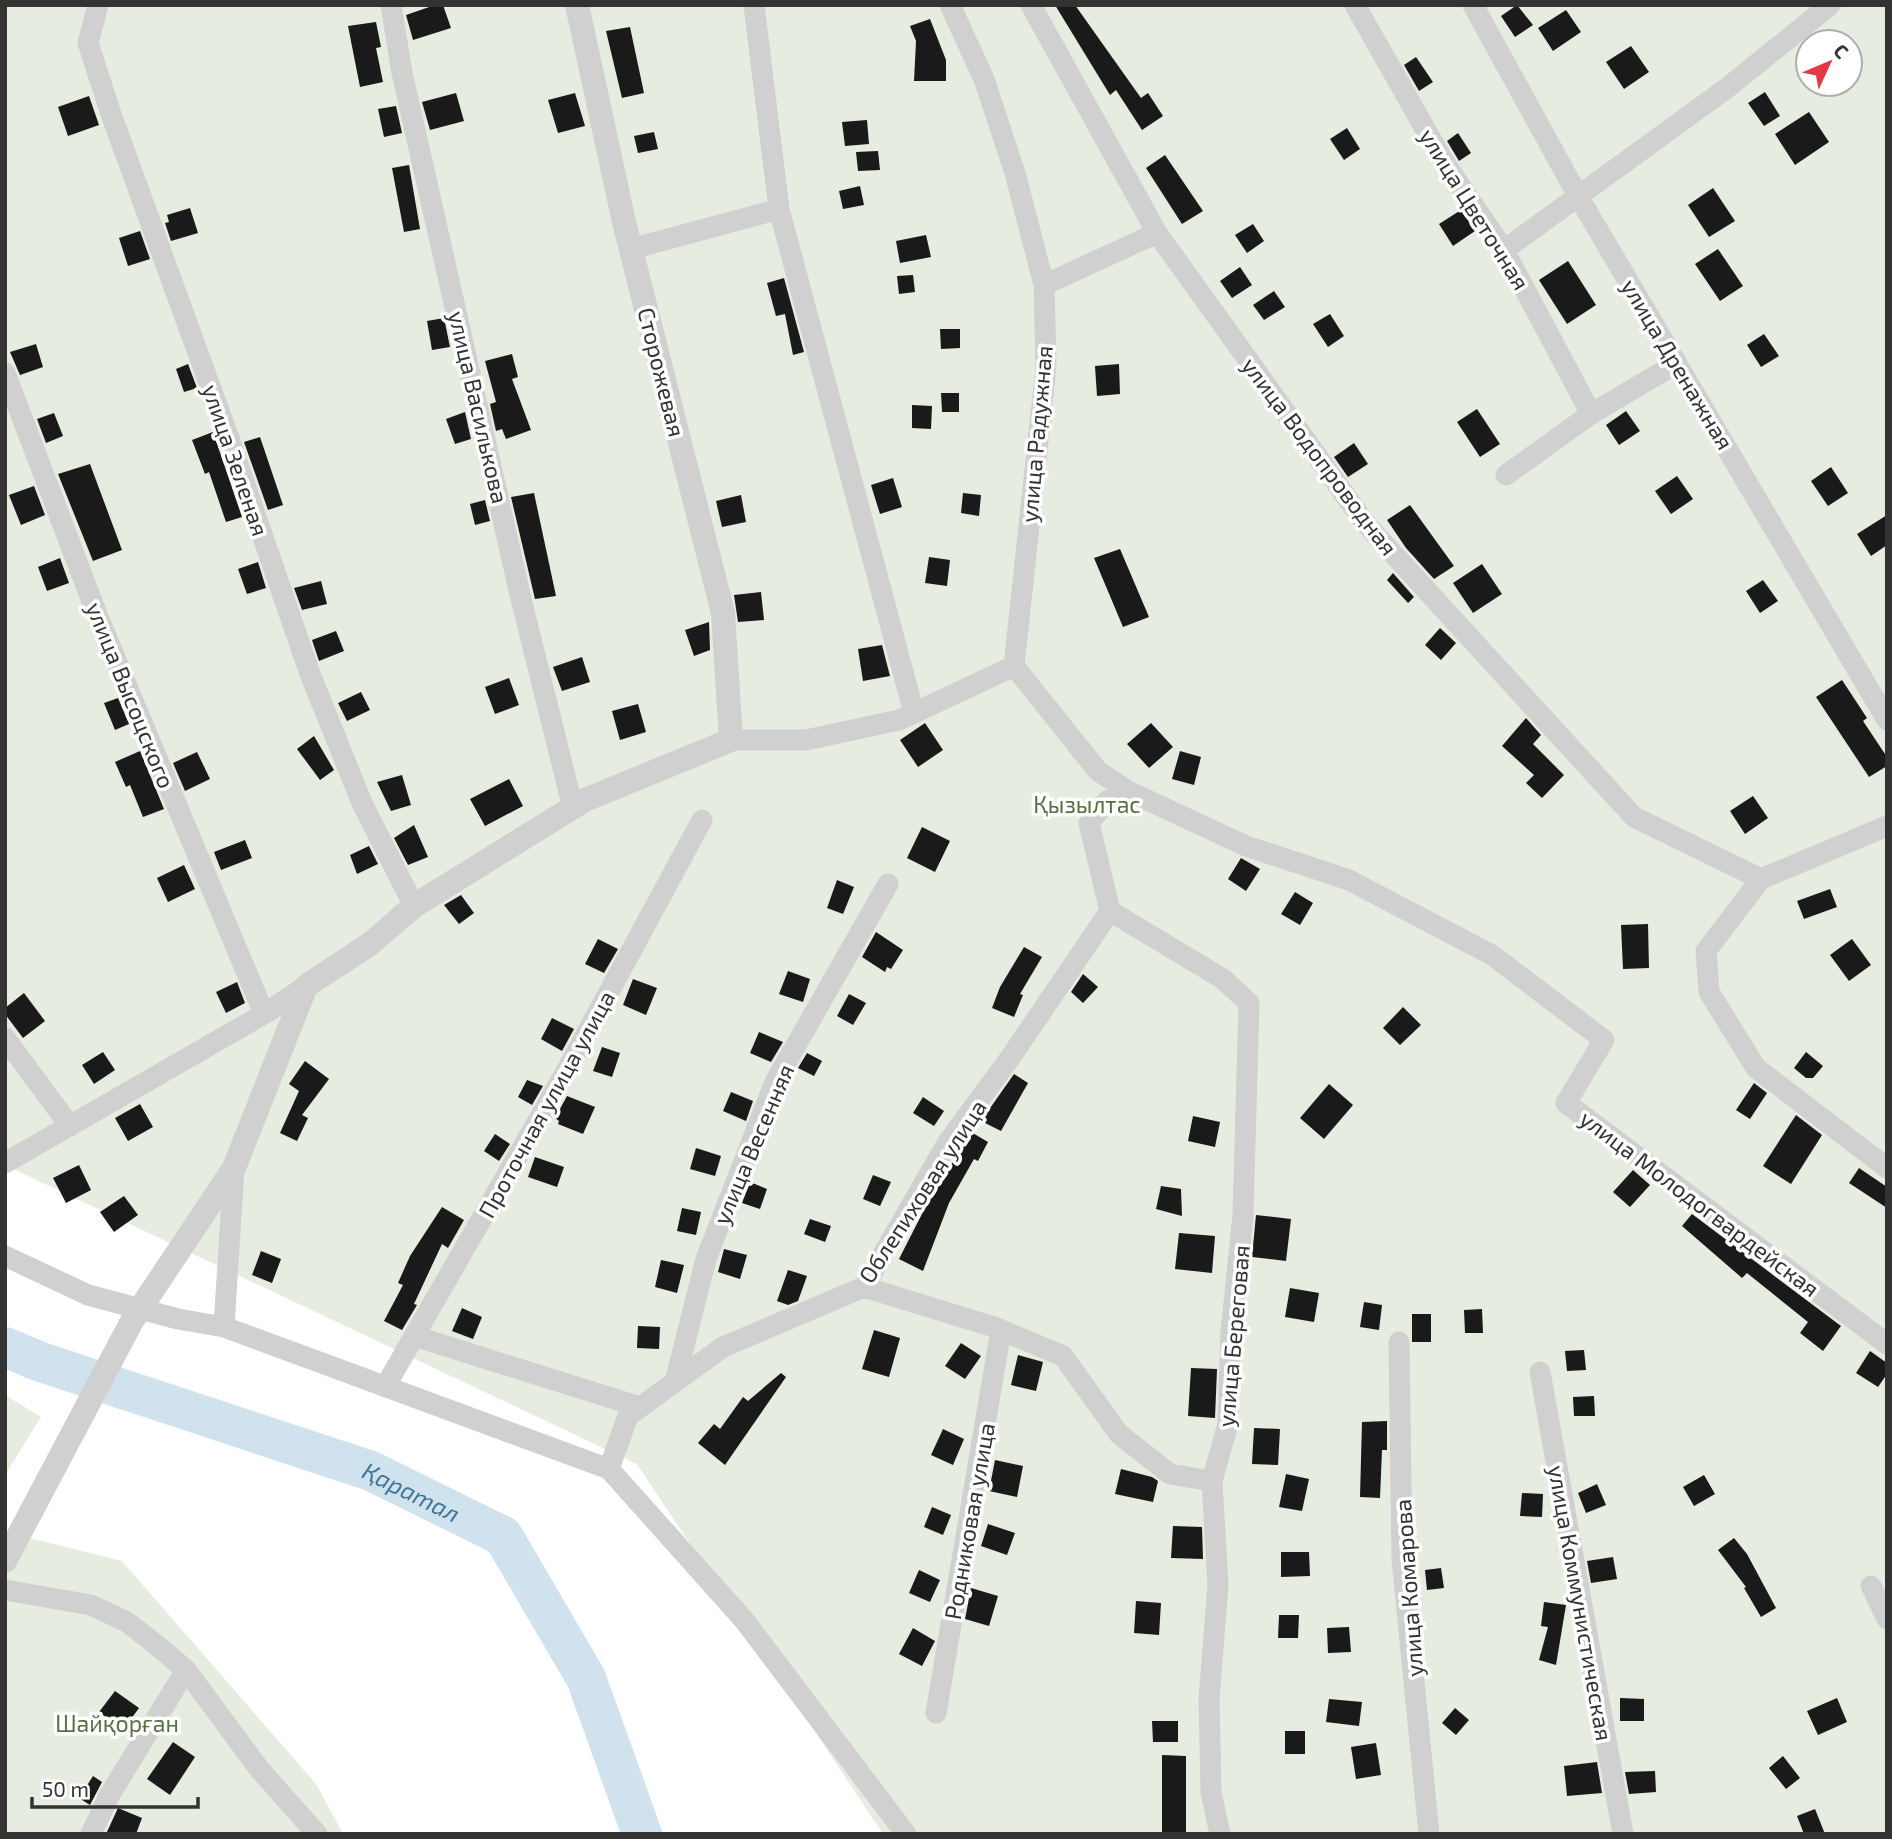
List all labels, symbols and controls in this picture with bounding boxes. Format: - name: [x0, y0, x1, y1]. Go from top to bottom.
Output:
- north arrow: [1794, 28, 1864, 98]
- text: С: [1829, 39, 1854, 63]
- street label: улица Цветочная: [1413, 123, 1536, 295]
- street label: улица Дренажная: [1615, 274, 1740, 455]
- street label: Сторожевая: [632, 304, 692, 440]
- street label: улица Василькова: [442, 308, 515, 506]
- street label: улица Радужная: [1014, 344, 1059, 524]
- street label: улица Водопроводная: [1236, 352, 1404, 561]
- street label: улица Зеленая: [196, 381, 275, 540]
- street label: улица Высоцского: [80, 598, 181, 793]
- park label: Қызылтас: [1033, 790, 1141, 818]
- street label: Проточная улица улица: [472, 985, 621, 1223]
- street label: улица Весенняя: [707, 1060, 800, 1229]
- street label: Облепиховая улица: [852, 1094, 993, 1289]
- street label: улица Молодогвардейская: [1574, 1104, 1825, 1303]
- street label: улица Береговая: [1211, 1244, 1256, 1428]
- street label: Родниковая улица: [938, 1420, 1001, 1622]
- water label: Қаратал: [358, 1455, 465, 1527]
- street label: улица Коммунистическая: [1542, 1463, 1619, 1743]
- street label: улица Комарова: [1388, 1498, 1429, 1678]
- park label: Шайқорған: [55, 1709, 179, 1737]
- scale bar: [32, 1766, 198, 1810]
- text: 50 m: [42, 1776, 89, 1801]

